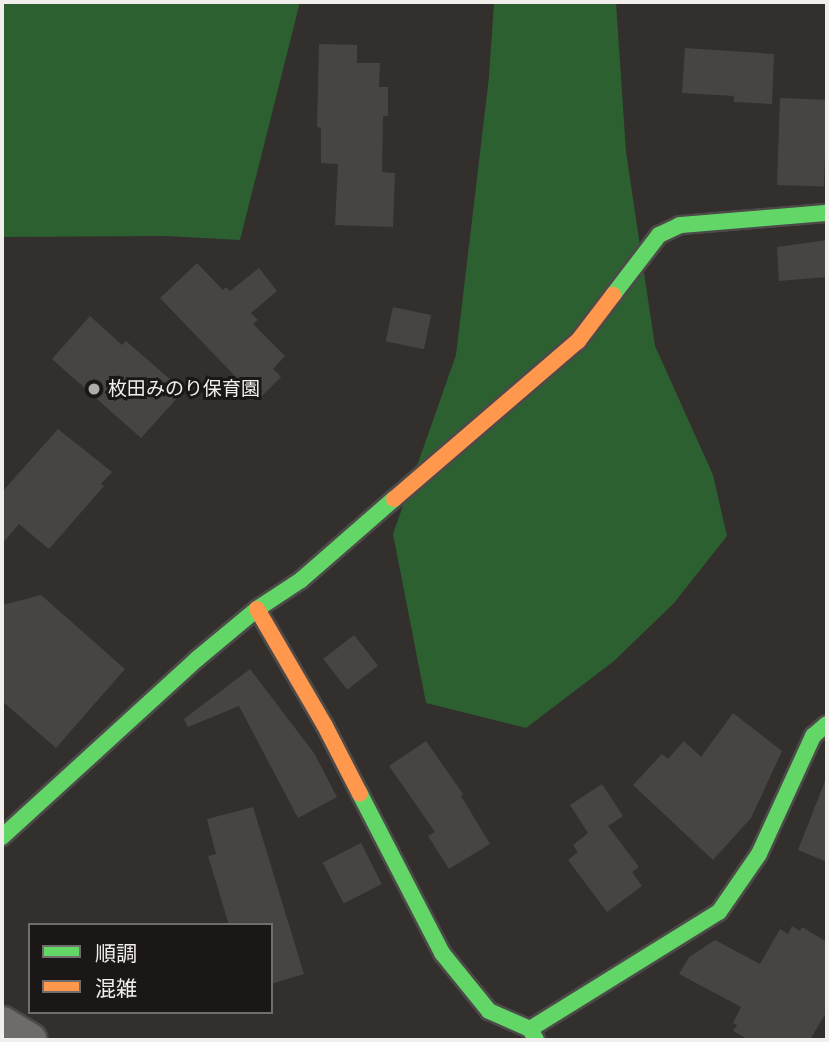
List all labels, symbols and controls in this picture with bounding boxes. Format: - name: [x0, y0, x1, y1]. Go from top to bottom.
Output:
- place label: 枚田みのり保育園: [108, 378, 260, 400]
- marker: 枚田みのり保育園: [86, 381, 102, 397]
- legend: [28, 923, 273, 1014]
- text: 順調: [95, 942, 137, 966]
- text: 混雑: [95, 977, 137, 1001]

